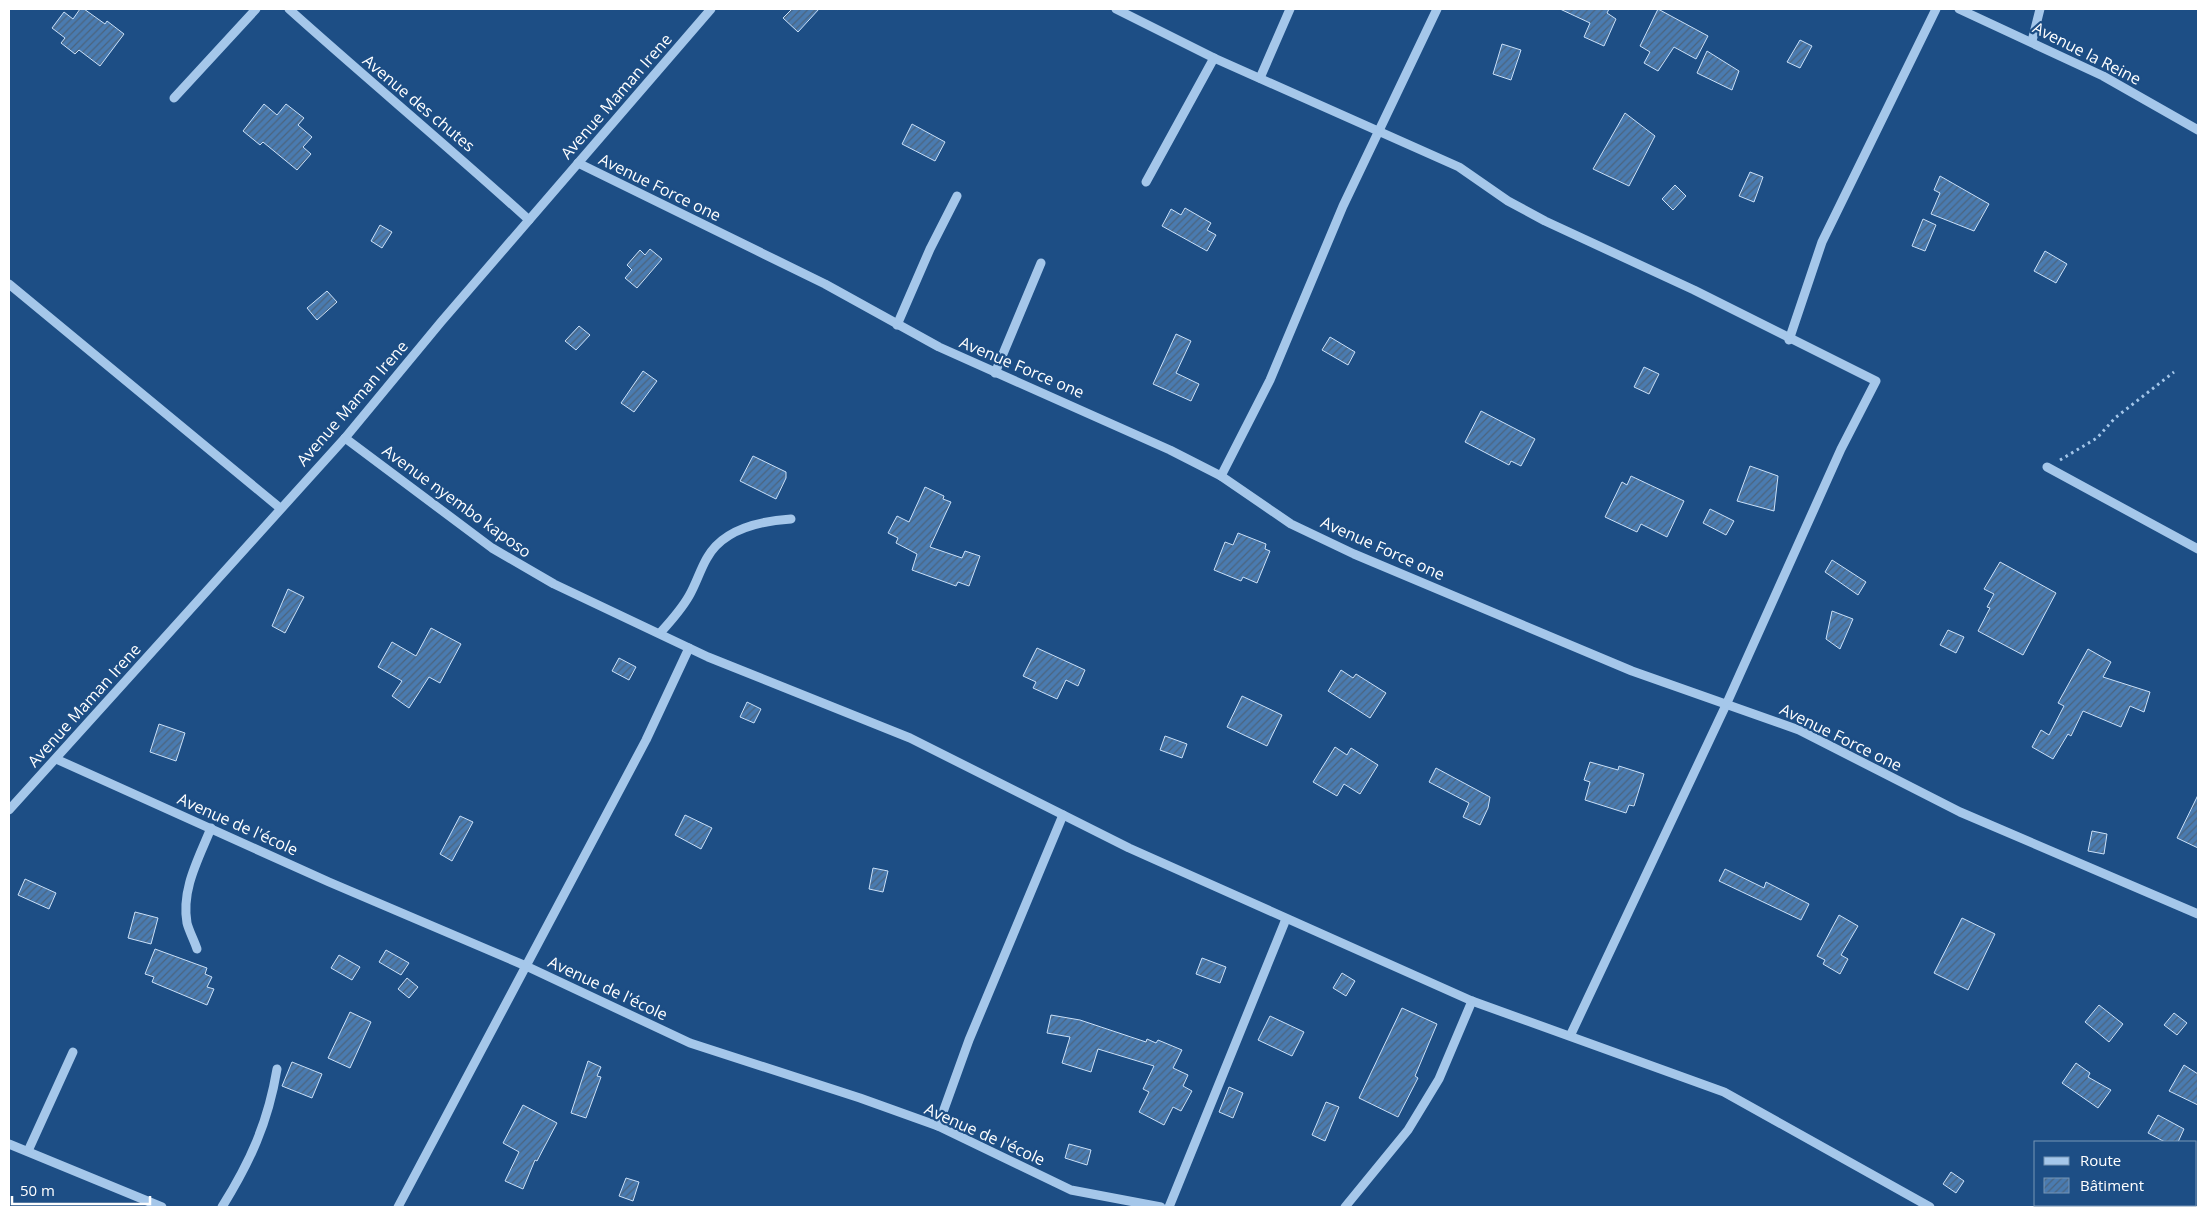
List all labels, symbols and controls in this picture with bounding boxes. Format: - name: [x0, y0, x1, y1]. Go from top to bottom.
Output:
- street label: Avenue la Reine: [2029, 16, 2145, 90]
- street label: Avenue Maman Irene: [555, 29, 677, 163]
- street label: Avenue des chutes: [358, 50, 480, 156]
- street label: Avenue Force one: [595, 148, 725, 226]
- street label: Avenue Force one: [956, 331, 1088, 403]
- street label: Avenue Maman Irene: [291, 336, 413, 470]
- street label: Avenue nyembo kaposo: [378, 439, 536, 563]
- street label: Avenue Force one: [1318, 511, 1448, 585]
- street label: Avenue Maman Irene: [22, 638, 146, 772]
- street label: Avenue Force one: [1776, 698, 1906, 776]
- street label: Avenue de l'école: [174, 788, 302, 860]
- street label: Avenue de l'école: [545, 951, 671, 1025]
- street label: Avenue de l'école: [921, 1098, 1049, 1170]
- legend: [2034, 1141, 2197, 1206]
- text: Route: [2080, 1150, 2121, 1170]
- scale bar: [12, 1174, 150, 1206]
- text: Bâtiment: [2080, 1175, 2144, 1195]
- text: 50 m: [20, 1180, 55, 1200]

